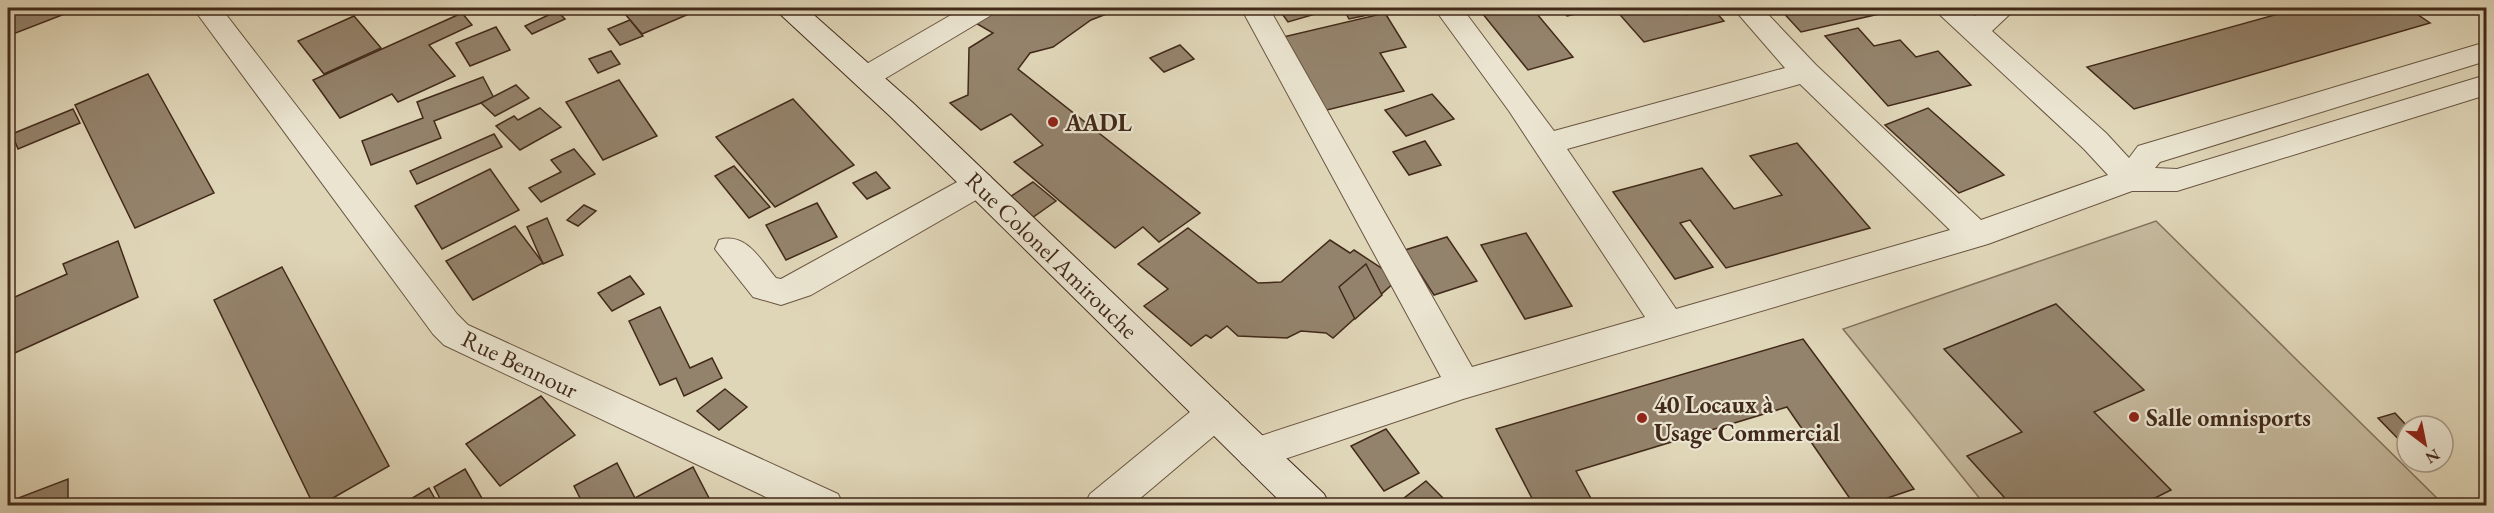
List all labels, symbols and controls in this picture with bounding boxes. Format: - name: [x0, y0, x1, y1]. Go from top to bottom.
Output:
- place label: AADL: [1064, 107, 1132, 138]
- marker: AADL: [1046, 115, 1060, 129]
- street label: Rue Colonel Amirouche: [959, 165, 1145, 345]
- street label: Rue Bennour: [457, 323, 583, 405]
- place label: 40 Locaux à Usage Commercial: [1654, 389, 1840, 449]
- place label: Salle omnisports: [2146, 402, 2311, 433]
- marker: Salle omnisports: [2127, 410, 2141, 424]
- marker: 40 Locaux à Usage Commercial: [1635, 411, 1649, 425]
- north arrow: [2395, 414, 2455, 474]
- text: N: [2422, 444, 2444, 469]

